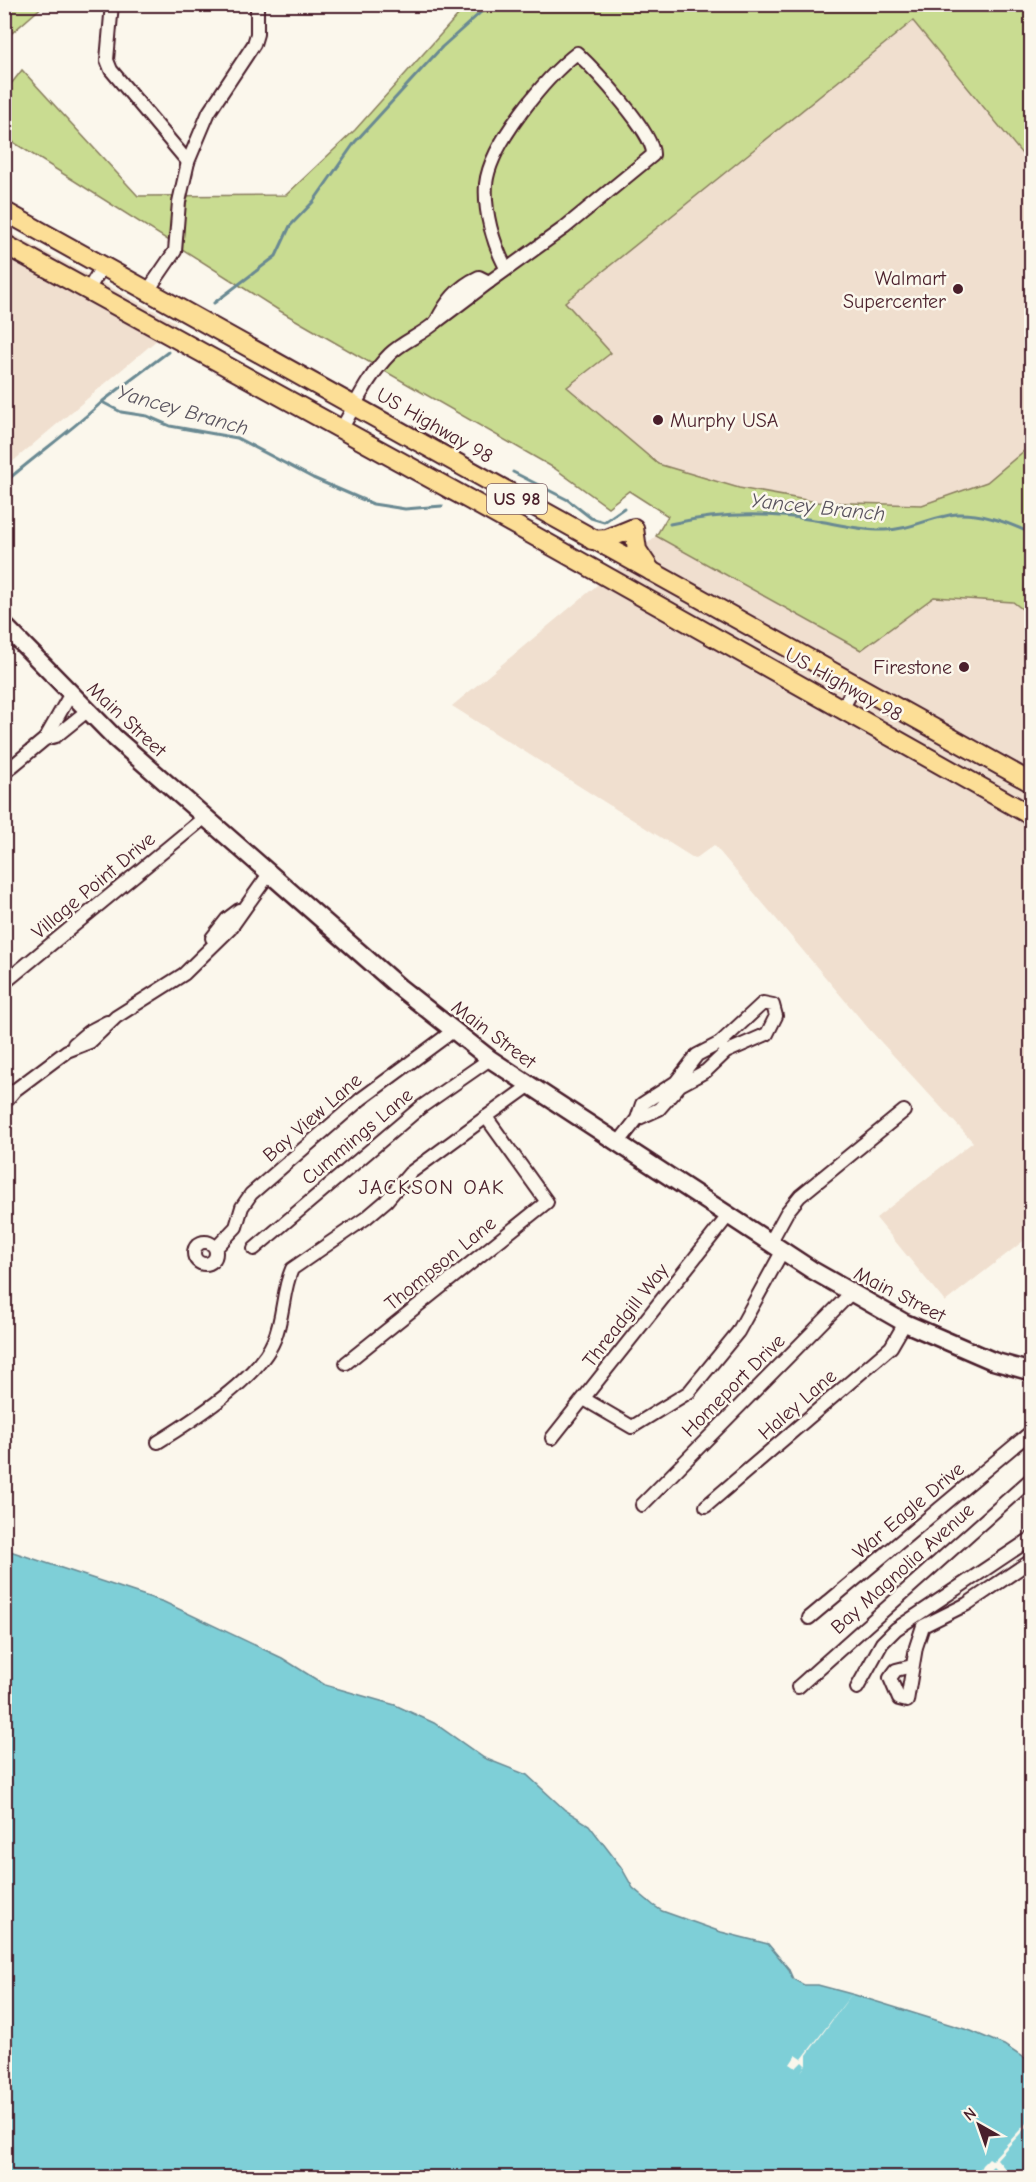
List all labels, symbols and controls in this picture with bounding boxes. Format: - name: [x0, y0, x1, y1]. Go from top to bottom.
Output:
- place label: Walmart Supercenter: [843, 267, 947, 313]
- marker: Walmart Supercenter: [951, 282, 965, 296]
- water label: Yancey Branch: [115, 380, 251, 440]
- street label: US Highway 98: [373, 383, 497, 468]
- place label: Murphy USA: [670, 409, 779, 432]
- marker: Murphy USA: [651, 413, 665, 427]
- road number: US 98: [487, 484, 547, 514]
- water label: Yancey Branch: [749, 488, 887, 526]
- street label: US Highway 98: [781, 643, 906, 726]
- place label: Firestone: [873, 656, 952, 679]
- marker: Firestone: [957, 660, 971, 674]
- street label: Main Street: [82, 677, 172, 763]
- street label: Village Point Drive: [27, 827, 160, 944]
- street label: Main Street: [447, 995, 541, 1074]
- street label: Bay View Lane: [258, 1068, 366, 1167]
- street label: Cummings Lane: [297, 1083, 418, 1189]
- district label: JACKSON OAK: [359, 1175, 505, 1199]
- street label: Thompson Lane: [380, 1212, 501, 1315]
- street label: Threadgill Way: [578, 1259, 673, 1372]
- street label: Main Street: [850, 1262, 950, 1328]
- street label: Homeport Drive: [677, 1329, 790, 1442]
- street label: Haley Lane: [754, 1364, 841, 1445]
- street label: War Eagle Drive: [848, 1457, 969, 1564]
- street label: Bay Magnolia Avenue: [826, 1498, 979, 1639]
- north arrow: [949, 2095, 1009, 2155]
- text: N: [960, 2104, 980, 2125]

